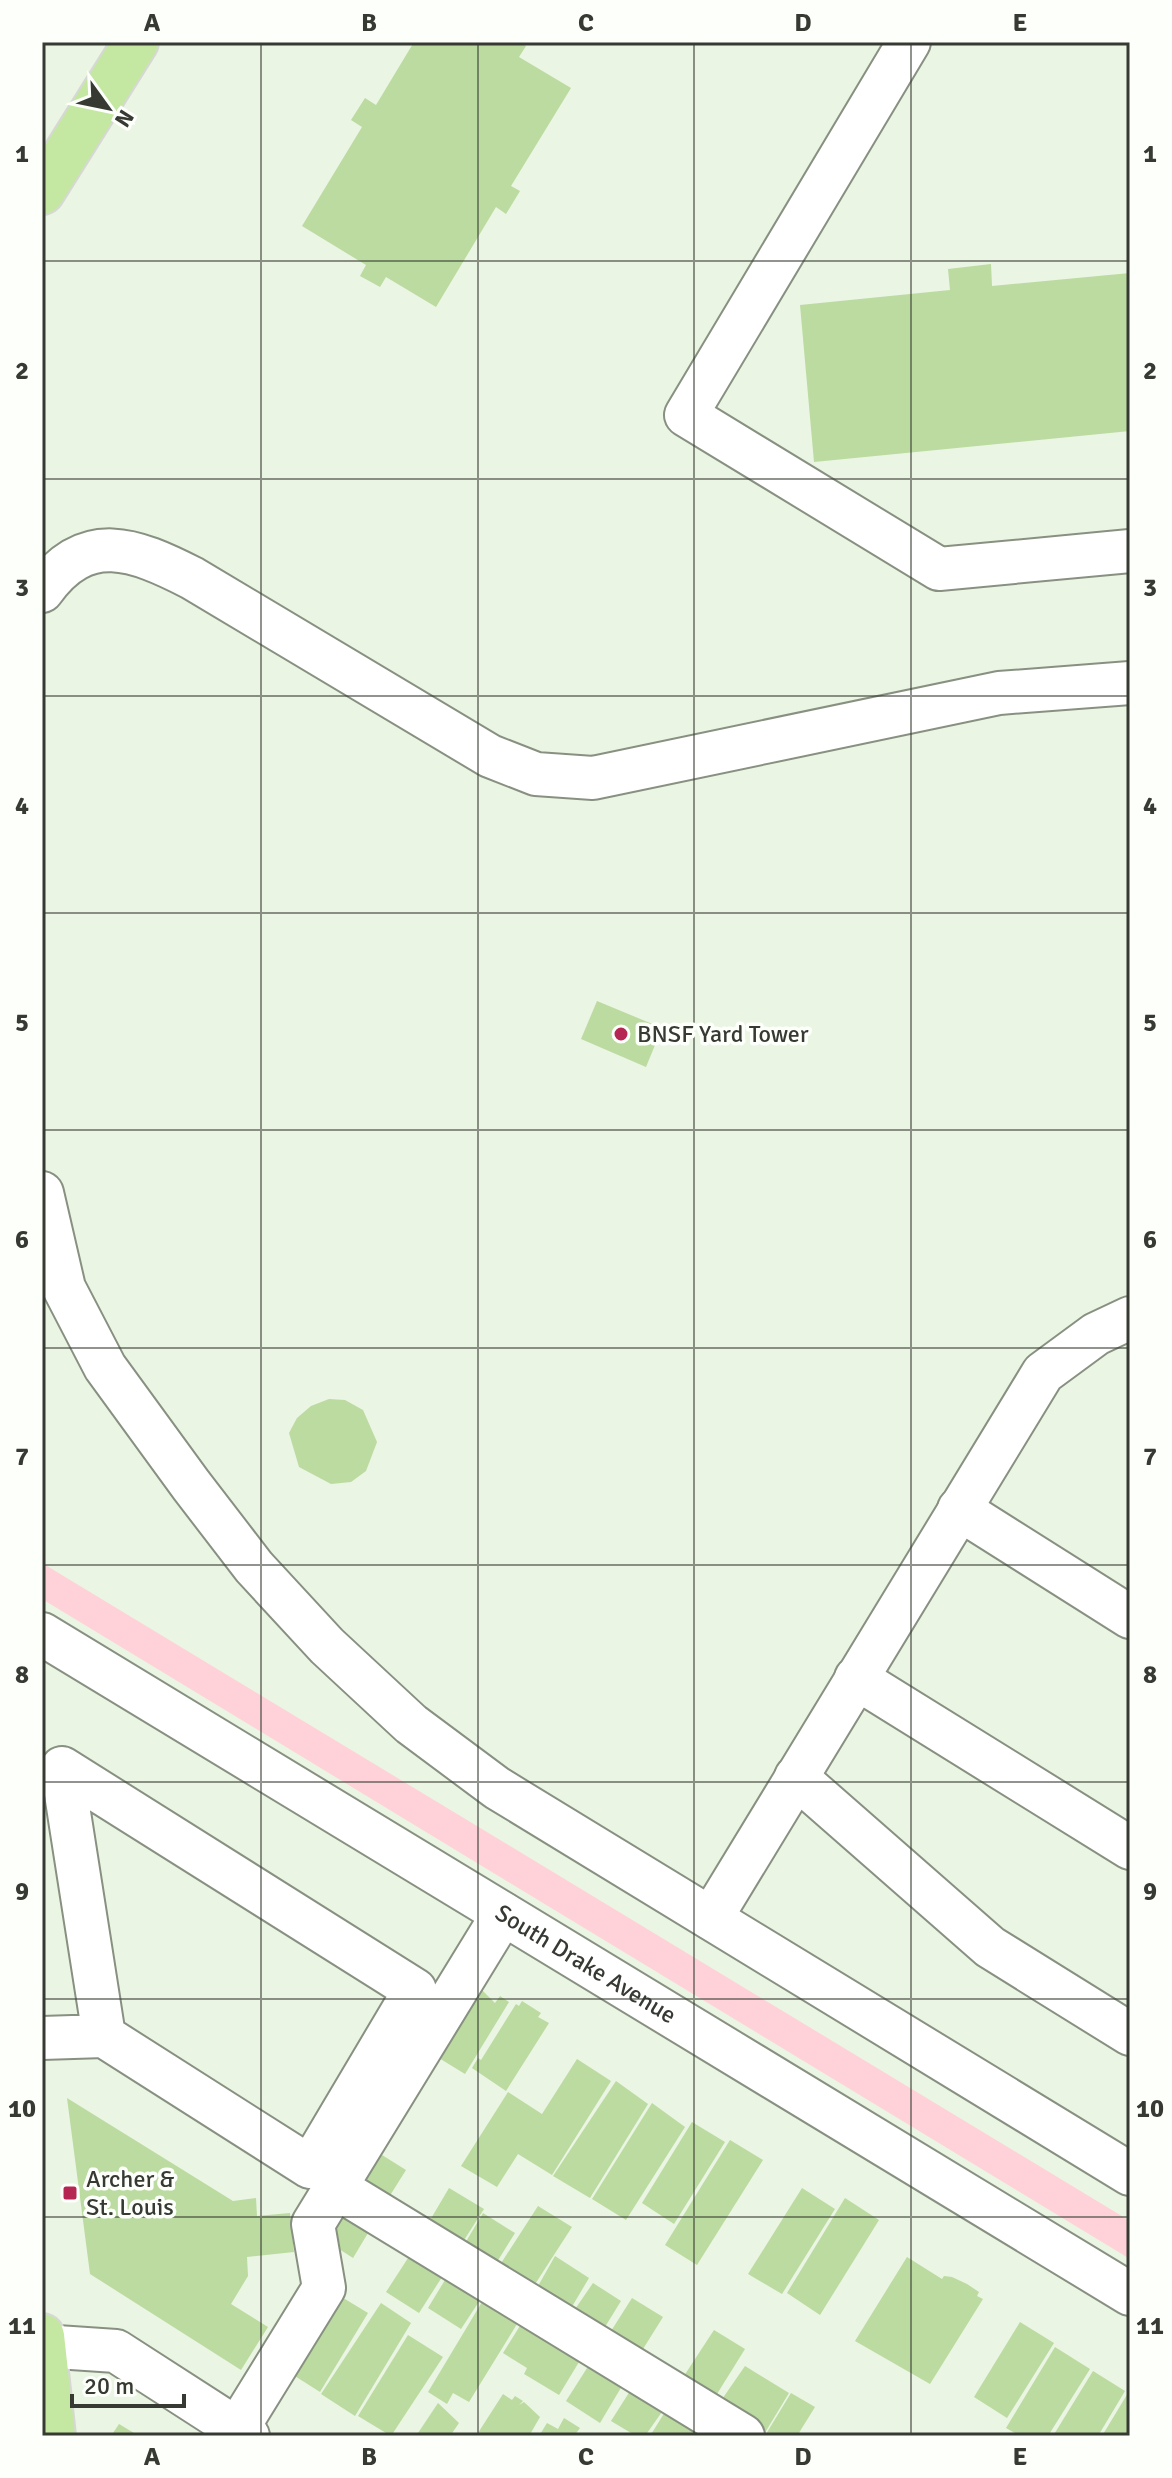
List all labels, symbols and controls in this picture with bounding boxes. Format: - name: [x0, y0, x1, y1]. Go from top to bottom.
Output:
- text: A: [144, 7, 161, 39]
- text: B: [361, 7, 377, 39]
- text: C: [578, 7, 594, 39]
- text: D: [794, 7, 812, 39]
- text: E: [1013, 7, 1027, 39]
- north arrow: [68, 68, 148, 148]
- text: N: [109, 105, 140, 132]
- text: 1: [15, 138, 29, 170]
- text: 1: [1143, 138, 1157, 170]
- text: 2: [15, 355, 29, 387]
- text: 2: [1143, 355, 1157, 387]
- text: 3: [15, 572, 29, 604]
- text: 3: [1143, 572, 1157, 604]
- text: 4: [15, 790, 29, 822]
- text: 4: [1143, 790, 1157, 822]
- text: 5: [15, 1007, 29, 1039]
- text: 5: [1143, 1007, 1157, 1039]
- place label: BNSF Yard Tower: [637, 1019, 809, 1049]
- marker: BNSF Yard Tower: [612, 1025, 630, 1043]
- text: 6: [15, 1224, 29, 1256]
- text: 6: [1143, 1224, 1157, 1256]
- text: 7: [15, 1441, 29, 1473]
- text: 7: [1143, 1441, 1157, 1473]
- text: 8: [15, 1659, 29, 1691]
- text: 8: [1143, 1659, 1157, 1691]
- text: 9: [15, 1876, 29, 1908]
- text: 9: [1143, 1876, 1157, 1908]
- street label: South Drake Avenue: [490, 1898, 682, 2030]
- text: 10: [8, 2093, 36, 2125]
- text: 10: [1136, 2093, 1164, 2125]
- place label: Archer & St. Louis: [86, 2164, 175, 2222]
- marker: Archer & St. Louis: [61, 2184, 79, 2202]
- text: 11: [8, 2310, 36, 2342]
- text: 11: [1136, 2310, 1164, 2342]
- scale bar: [72, 2358, 184, 2408]
- text: 20 m: [84, 2371, 134, 2401]
- text: A: [144, 2441, 161, 2473]
- text: B: [361, 2441, 377, 2473]
- text: C: [578, 2441, 594, 2473]
- text: D: [794, 2441, 812, 2473]
- text: E: [1013, 2441, 1027, 2473]

